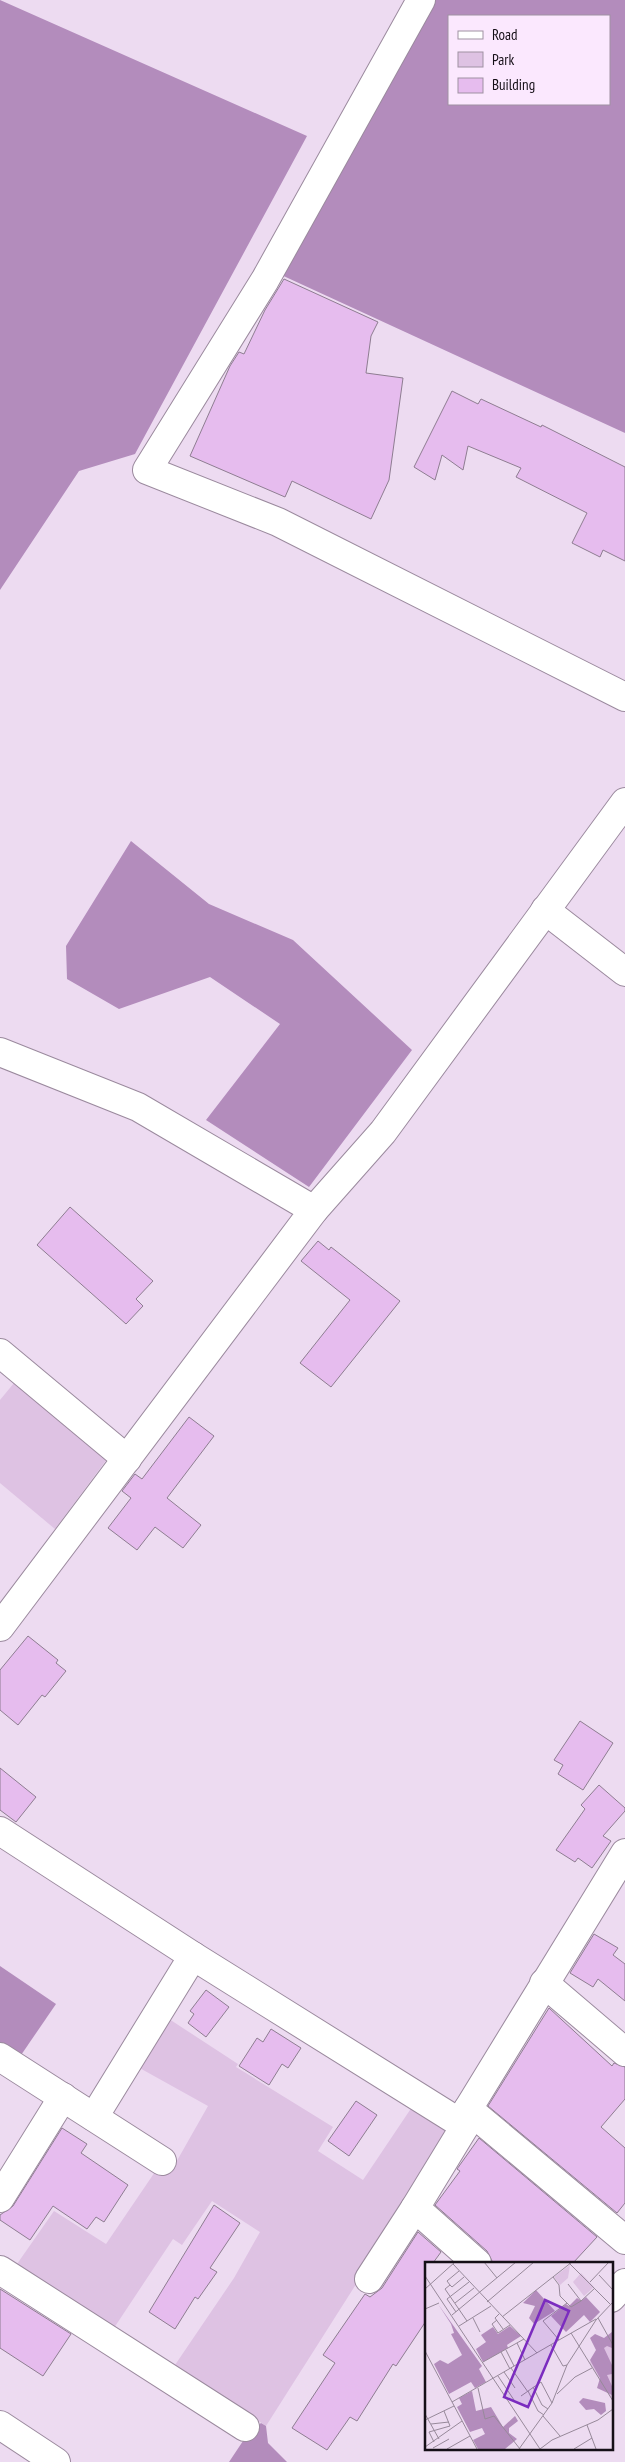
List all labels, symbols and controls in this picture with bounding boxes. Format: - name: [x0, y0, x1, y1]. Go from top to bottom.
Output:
- legend: [448, 15, 610, 105]
- text: Road: [492, 25, 518, 44]
- text: Park: [492, 50, 514, 69]
- text: Building: [492, 75, 535, 94]
- inset map: [425, 2262, 612, 2450]

